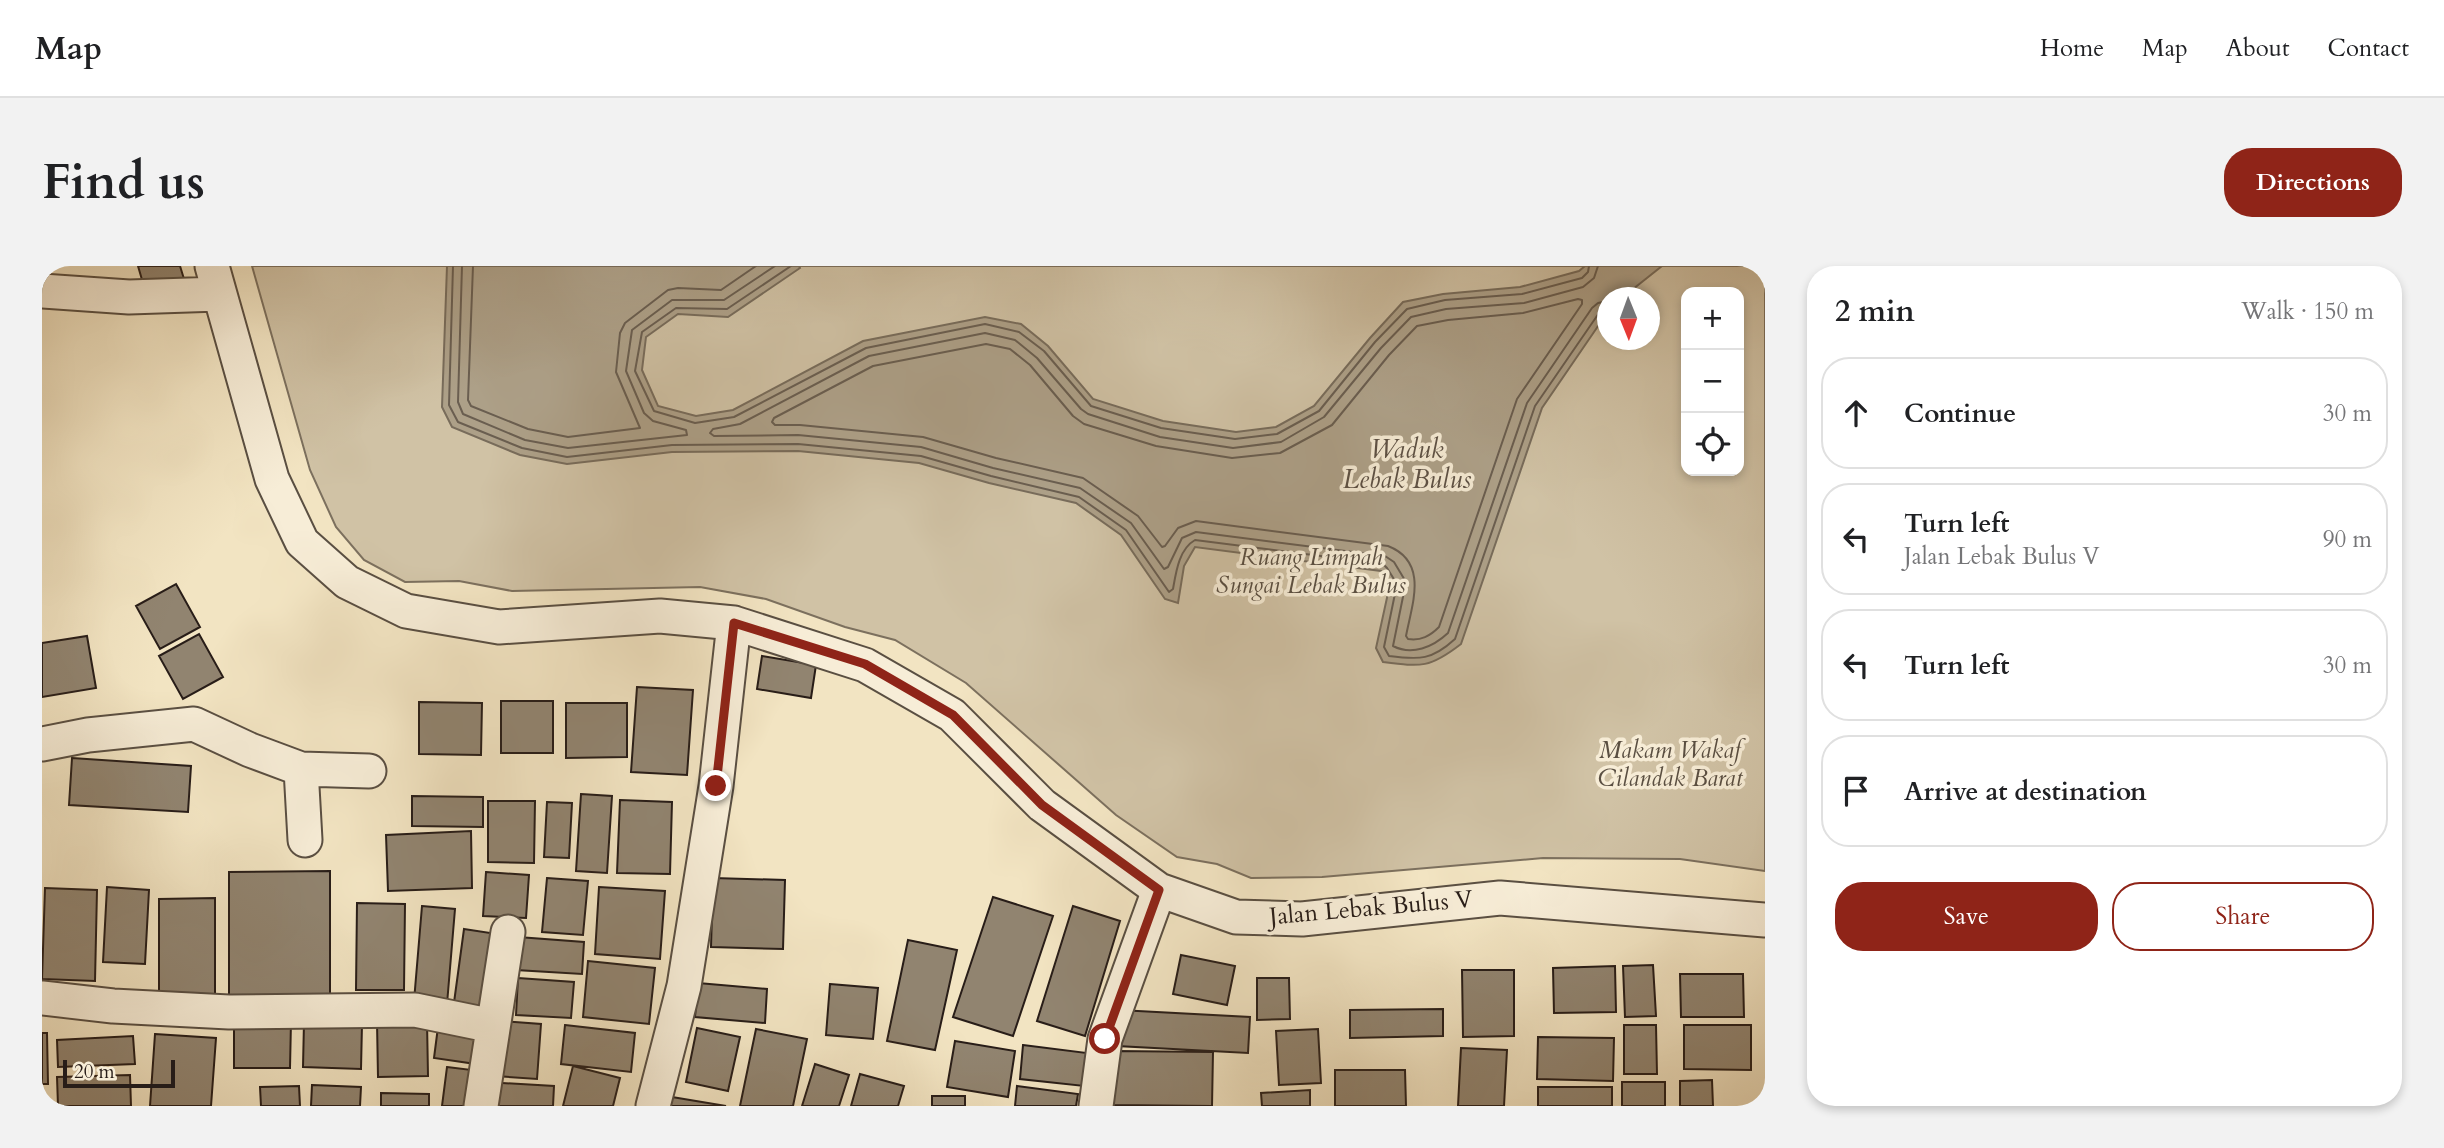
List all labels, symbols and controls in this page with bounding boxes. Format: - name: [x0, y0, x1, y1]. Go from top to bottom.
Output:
- text: Map: [35, 26, 102, 71]
- text: Home: [2040, 32, 2104, 65]
- text: Map: [2142, 32, 2188, 65]
- text: About: [2226, 32, 2290, 65]
- text: Contact: [2328, 32, 2409, 65]
- button: Directions: [2224, 148, 2402, 217]
- text: Find us: [42, 149, 205, 216]
- north arrow: [1597, 287, 1660, 350]
- map controls: [1681, 287, 1744, 476]
- button: +: [1681, 287, 1744, 350]
- text: 2 min: [1835, 291, 1915, 332]
- text: Walk · 150 m: [2241, 296, 2374, 327]
- button: −: [1681, 350, 1744, 413]
- icon: ahead: [1837, 394, 1875, 432]
- text: Continue: [1904, 396, 2016, 431]
- text: 30 m: [2323, 398, 2372, 429]
- button: locate: [1681, 413, 1744, 476]
- water label: Waduk Lebak Bulus: [1343, 432, 1472, 497]
- text: Turn left: [1904, 506, 2009, 541]
- icon: left: [1837, 520, 1875, 558]
- text: 90 m: [2323, 524, 2372, 555]
- park label: Ruang Limpah Sungai Lebak Bulus: [1216, 541, 1406, 602]
- text: Jalan Lebak Bulus V: [1904, 541, 2099, 572]
- icon: left: [1837, 646, 1875, 684]
- text: Turn left: [1904, 648, 2009, 683]
- text: 30 m: [2323, 650, 2372, 681]
- park label: Makam Wakaf Cilandak Barat: [1598, 734, 1746, 795]
- route end: [700, 770, 731, 801]
- icon: arrive: [1837, 772, 1875, 810]
- text: Arrive at destination: [1904, 774, 2147, 809]
- button: Save: [1835, 882, 2098, 951]
- button: Share: [2112, 882, 2374, 951]
- street label: Jalan Lebak Bulus V: [1265, 883, 1474, 934]
- route start: [1089, 1023, 1120, 1054]
- scale bar: [63, 1057, 175, 1089]
- text: 20 m: [74, 1059, 115, 1085]

